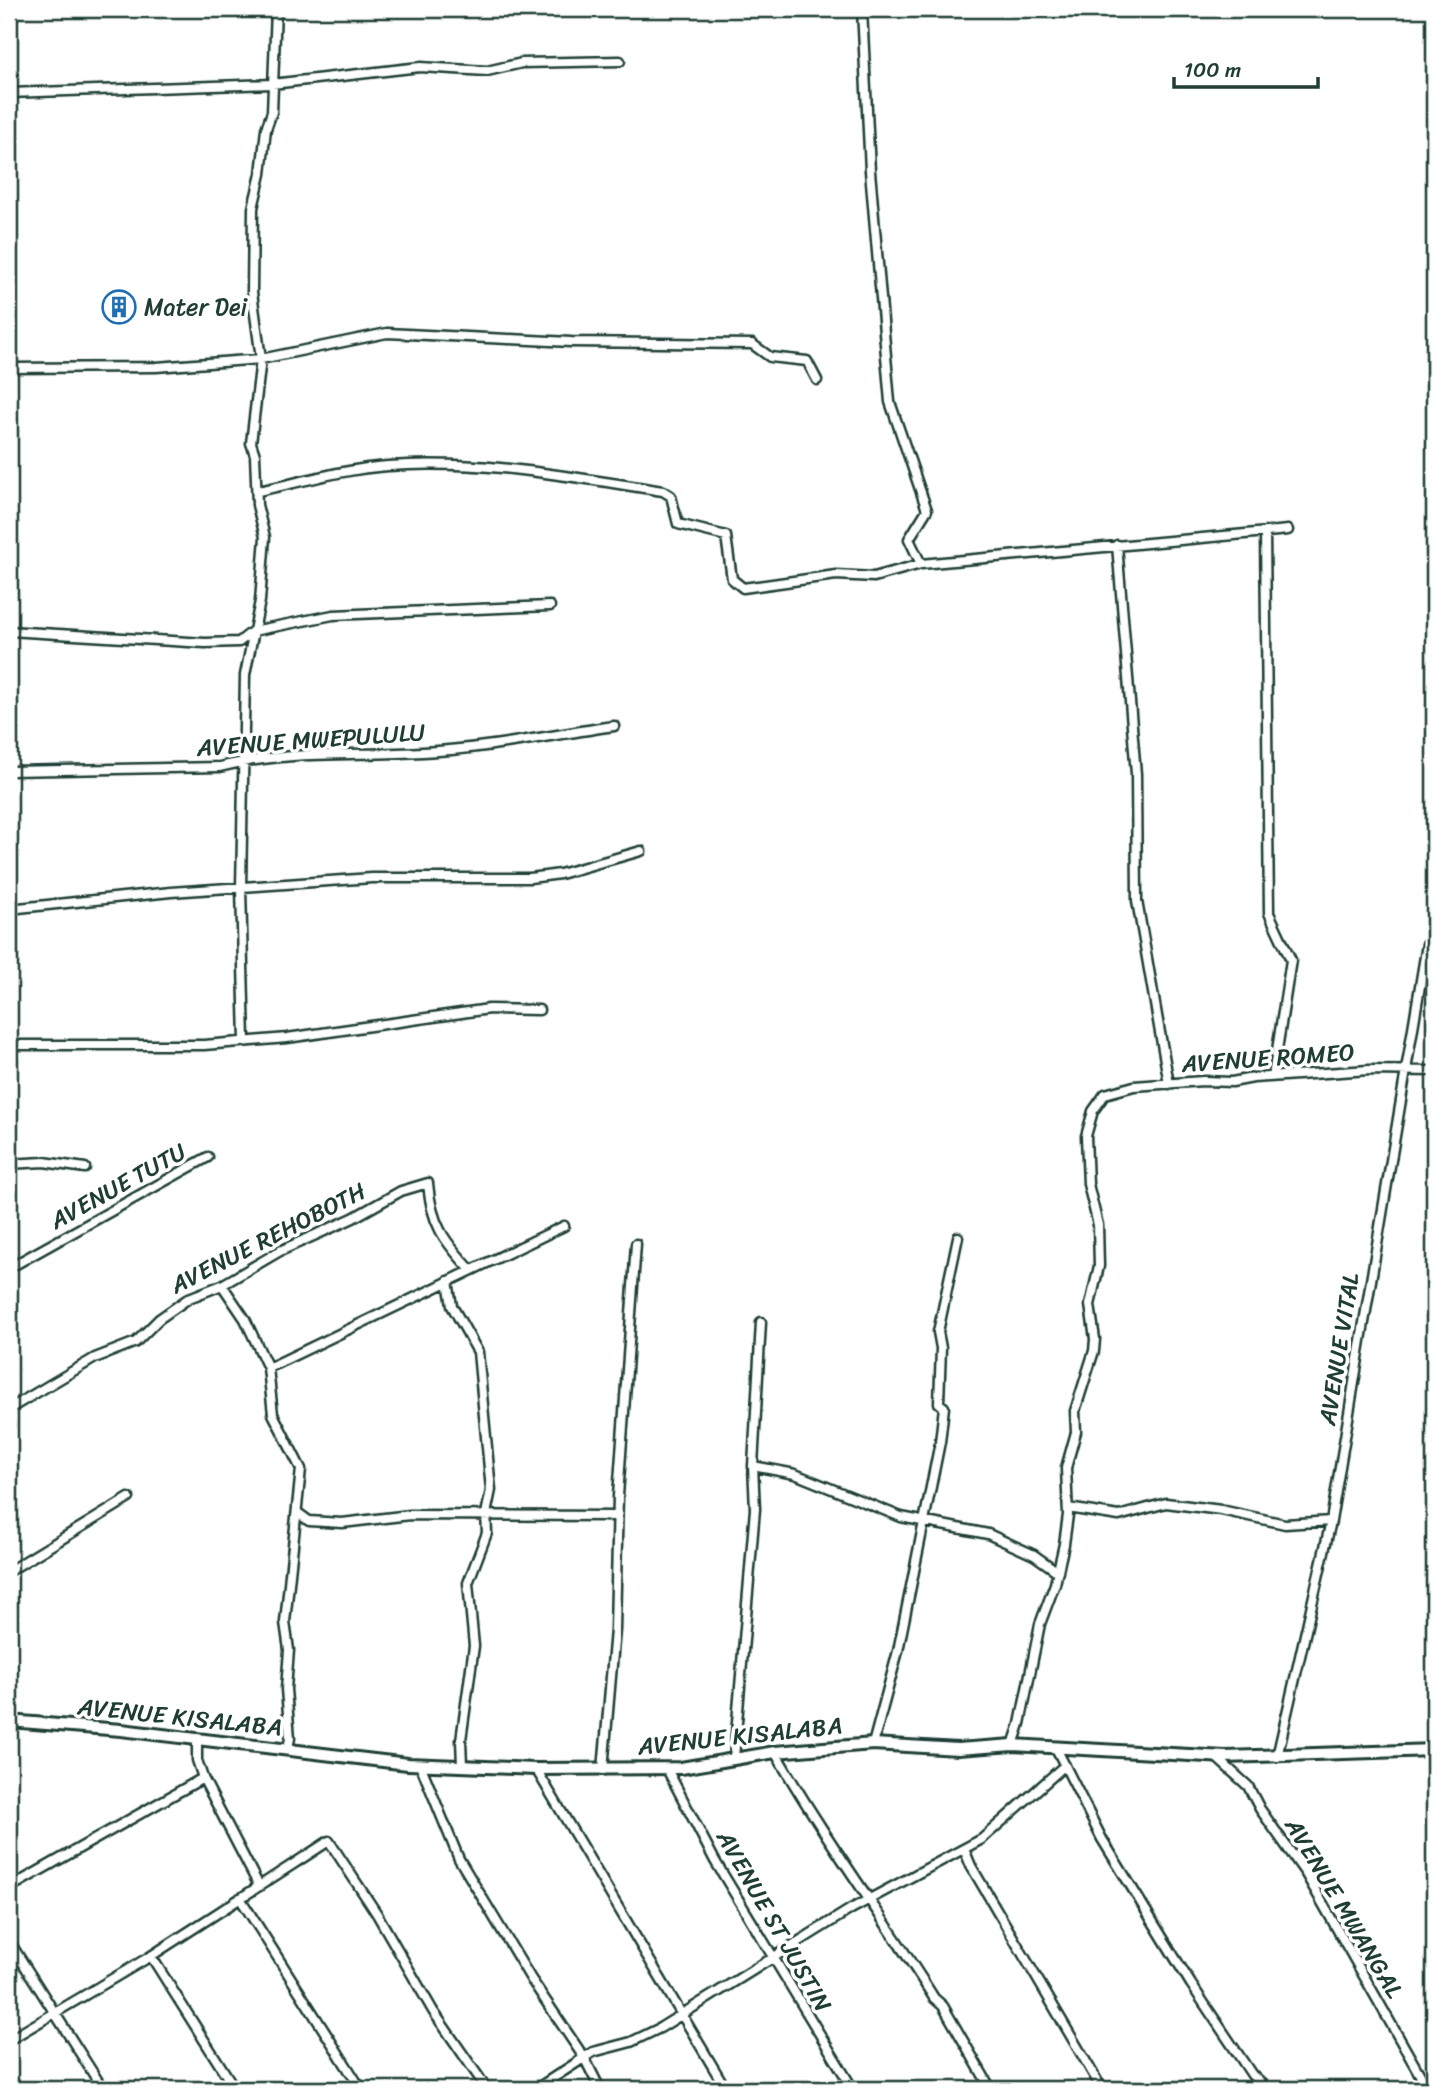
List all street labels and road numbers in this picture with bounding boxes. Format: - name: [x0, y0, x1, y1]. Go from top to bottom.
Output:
- street label: AVENUE MWEPULULU: [194, 711, 427, 769]
- street label: AVENUE ROMEO: [1179, 1031, 1356, 1085]
- street label: AVENUE TUTU: [41, 1131, 194, 1241]
- street label: AVENUE REHOBOTH: [162, 1170, 373, 1306]
- street label: AVENUE VITAL: [1306, 1270, 1372, 1429]
- street label: AVENUE KISALABA: [75, 1685, 284, 1749]
- street label: AVENUE KISALABA: [635, 1704, 844, 1768]
- street label: AVENUE MWANGAL: [1273, 1808, 1415, 2007]
- street label: AVENUE ST JUSTIN: [704, 1821, 843, 2020]

